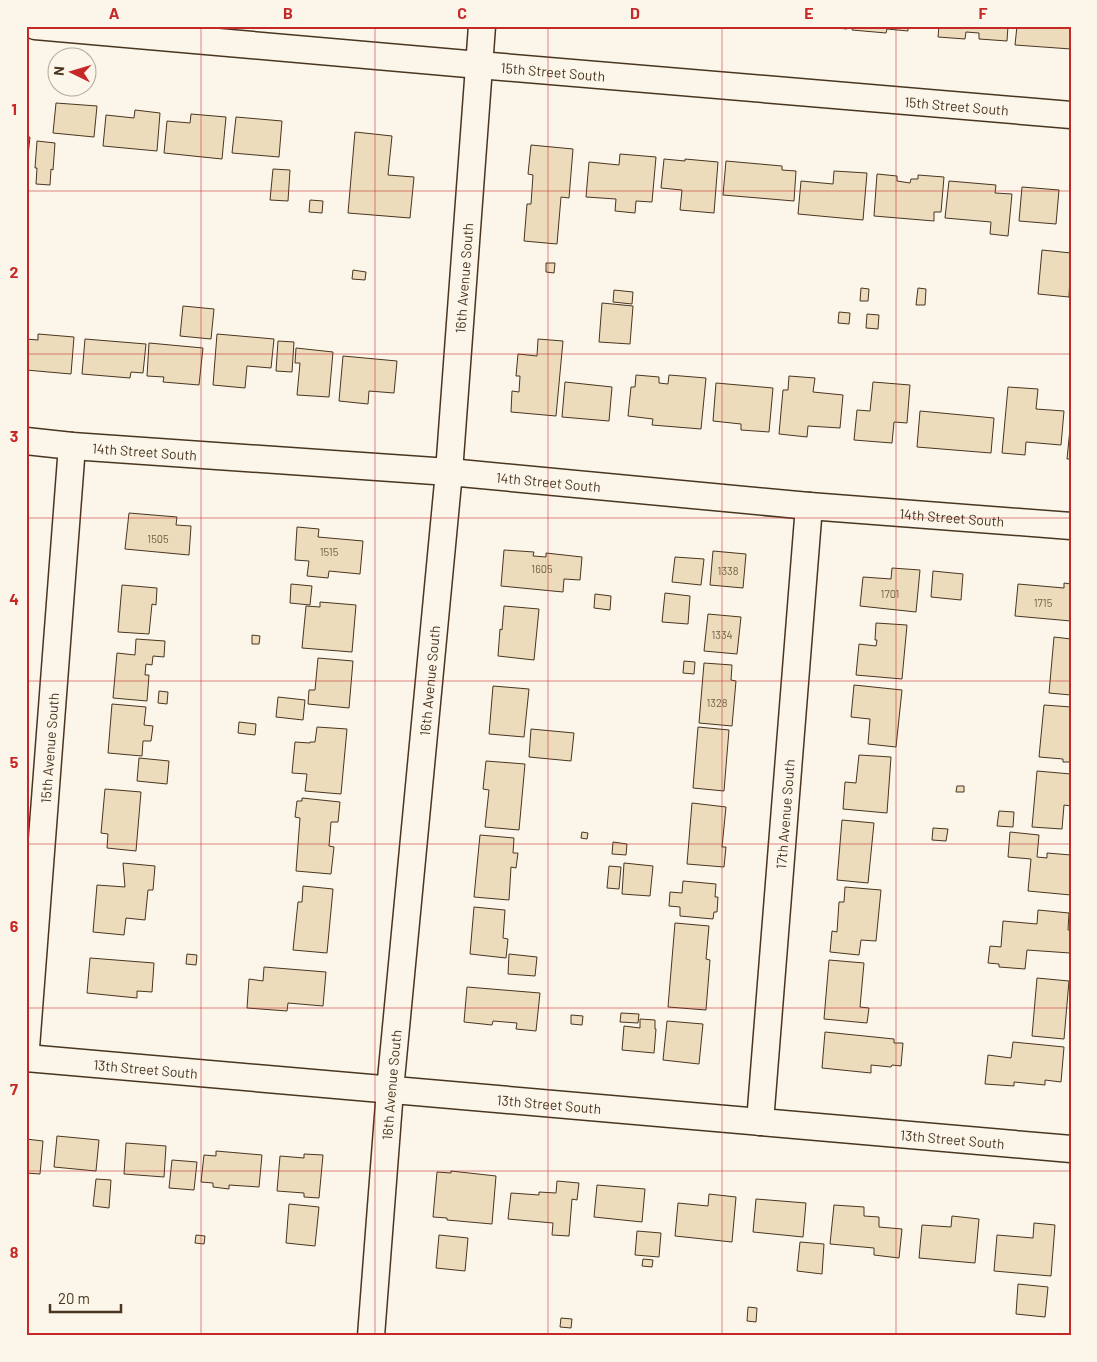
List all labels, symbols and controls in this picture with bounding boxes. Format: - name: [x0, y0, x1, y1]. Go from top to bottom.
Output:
- text: A: [109, 3, 120, 22]
- text: B: [283, 3, 293, 22]
- text: C: [457, 3, 467, 22]
- text: D: [630, 3, 640, 22]
- text: E: [804, 3, 814, 22]
- text: F: [979, 3, 988, 22]
- north arrow: [48, 48, 98, 98]
- street label: 15th Street South: [500, 58, 606, 84]
- text: N: [50, 65, 67, 76]
- street label: 15th Street South: [904, 92, 1009, 118]
- text: 1: [11, 99, 17, 118]
- street label: 16th Avenue South: [451, 222, 476, 334]
- text: 2: [10, 262, 19, 281]
- text: 3: [10, 426, 18, 445]
- street label: 14th Street South: [92, 439, 198, 463]
- street label: 14th Street South: [495, 468, 602, 495]
- street label: 14th Street South: [899, 504, 1005, 529]
- house number: 1505: [147, 532, 169, 545]
- house number: 1515: [320, 545, 339, 558]
- house number: 1605: [531, 562, 553, 575]
- house number: 1338: [718, 564, 739, 577]
- house number: 1701: [881, 587, 899, 600]
- text: 4: [9, 589, 19, 608]
- house number: 1715: [1034, 596, 1053, 609]
- street label: 16th Avenue South: [415, 625, 443, 737]
- house number: 1334: [711, 628, 733, 641]
- street label: 15th Avenue South: [36, 692, 62, 804]
- house number: 1328: [706, 696, 728, 709]
- text: 5: [10, 752, 19, 771]
- street label: 17th Avenue South: [772, 758, 797, 870]
- text: 6: [10, 916, 19, 935]
- street label: 16th Avenue South: [378, 1029, 404, 1141]
- street label: 13th Street South: [93, 1055, 198, 1081]
- text: 7: [10, 1079, 18, 1098]
- street label: 13th Street South: [496, 1091, 602, 1117]
- street label: 13th Street South: [900, 1126, 1005, 1152]
- text: 8: [10, 1242, 19, 1261]
- scale bar: [50, 1282, 121, 1314]
- text: 20 m: [58, 1289, 90, 1307]

